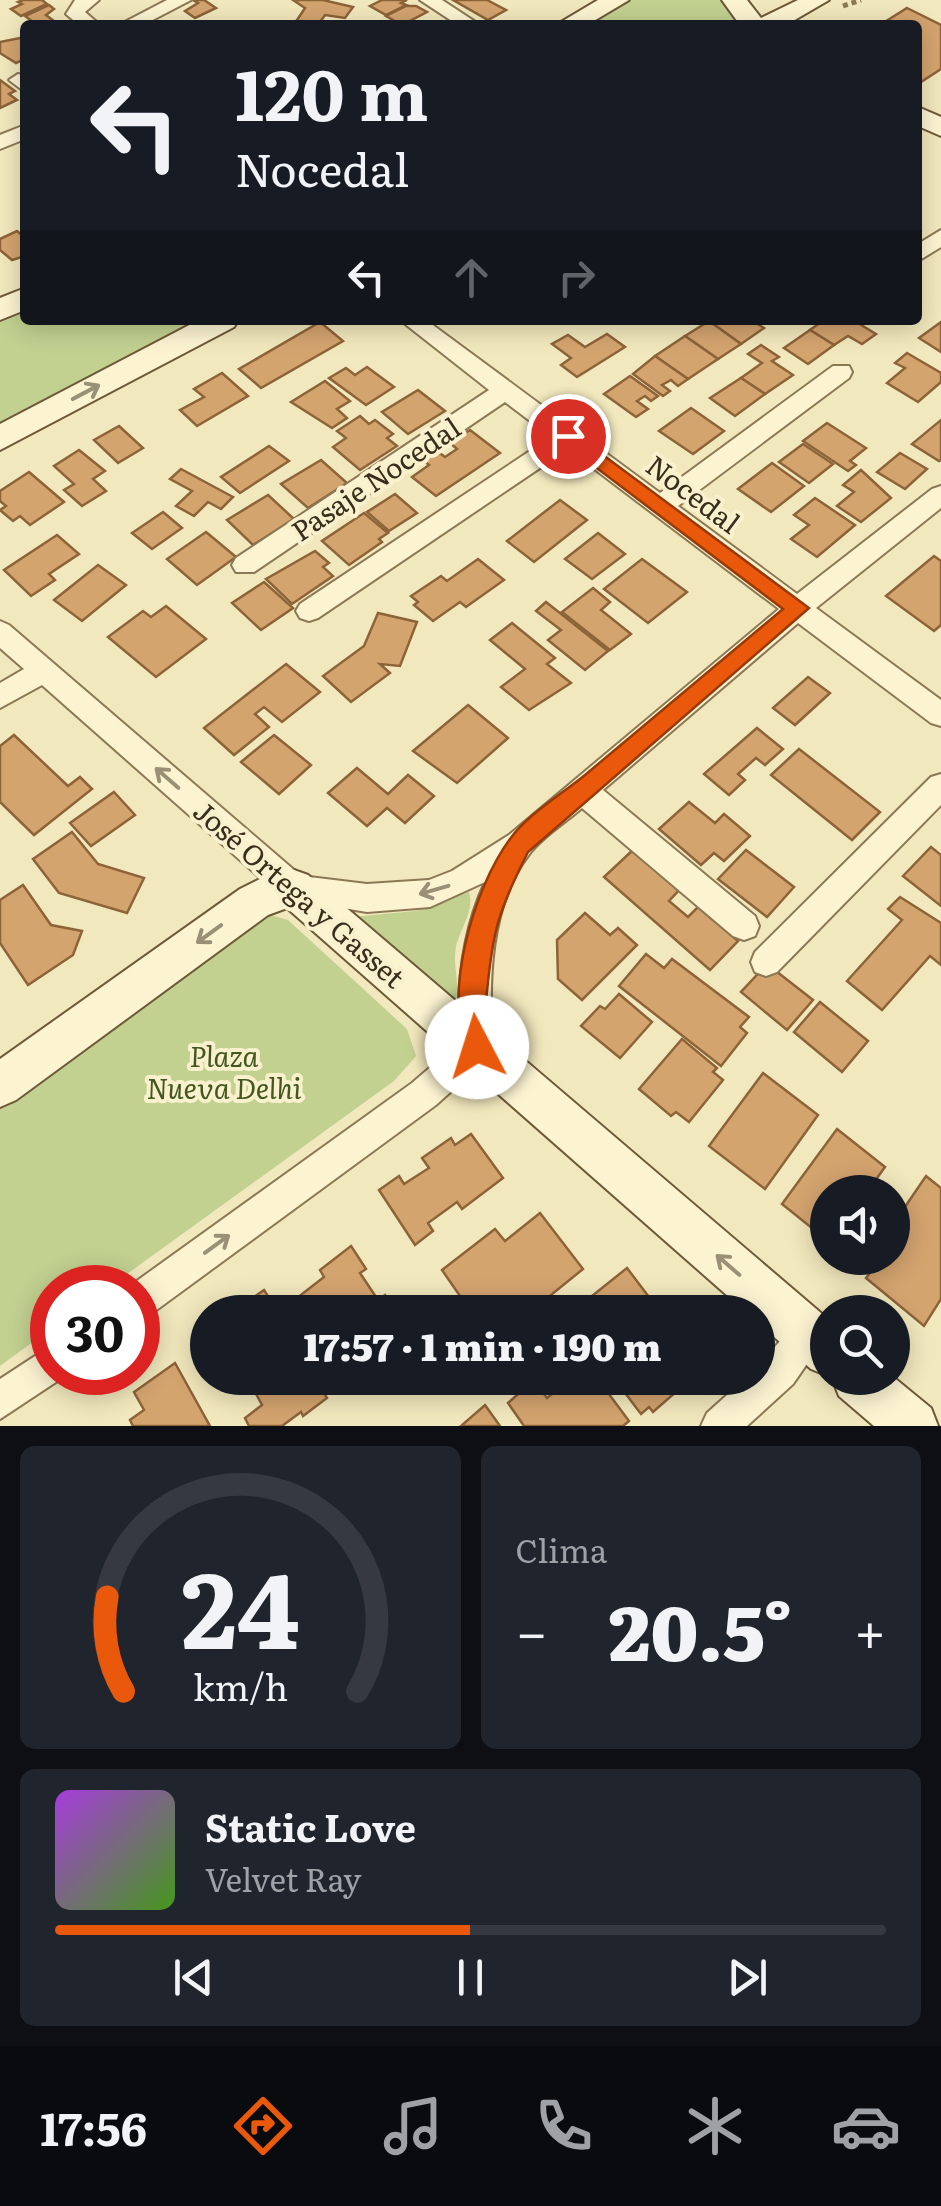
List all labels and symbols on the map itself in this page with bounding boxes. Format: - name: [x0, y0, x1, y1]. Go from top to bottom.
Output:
- one-way arrow: [71, 382, 101, 401]
- pin: [526, 394, 611, 479]
- street label: Pasaje Nocedal: [282, 406, 468, 550]
- street label: Nocedal: [638, 444, 750, 542]
- one-way arrow: [155, 767, 181, 789]
- street label: José Ortega y Gasset: [185, 789, 415, 997]
- one-way arrow: [419, 881, 450, 900]
- one-way arrow: [196, 923, 224, 944]
- position arrow: [425, 995, 529, 1099]
- park label: Plaza Nueva Delhi: [147, 1034, 302, 1108]
- one-way arrow: [202, 1234, 230, 1255]
- one-way arrow: [715, 1254, 741, 1276]
- speed limit sign: 30: [30, 1265, 160, 1395]

